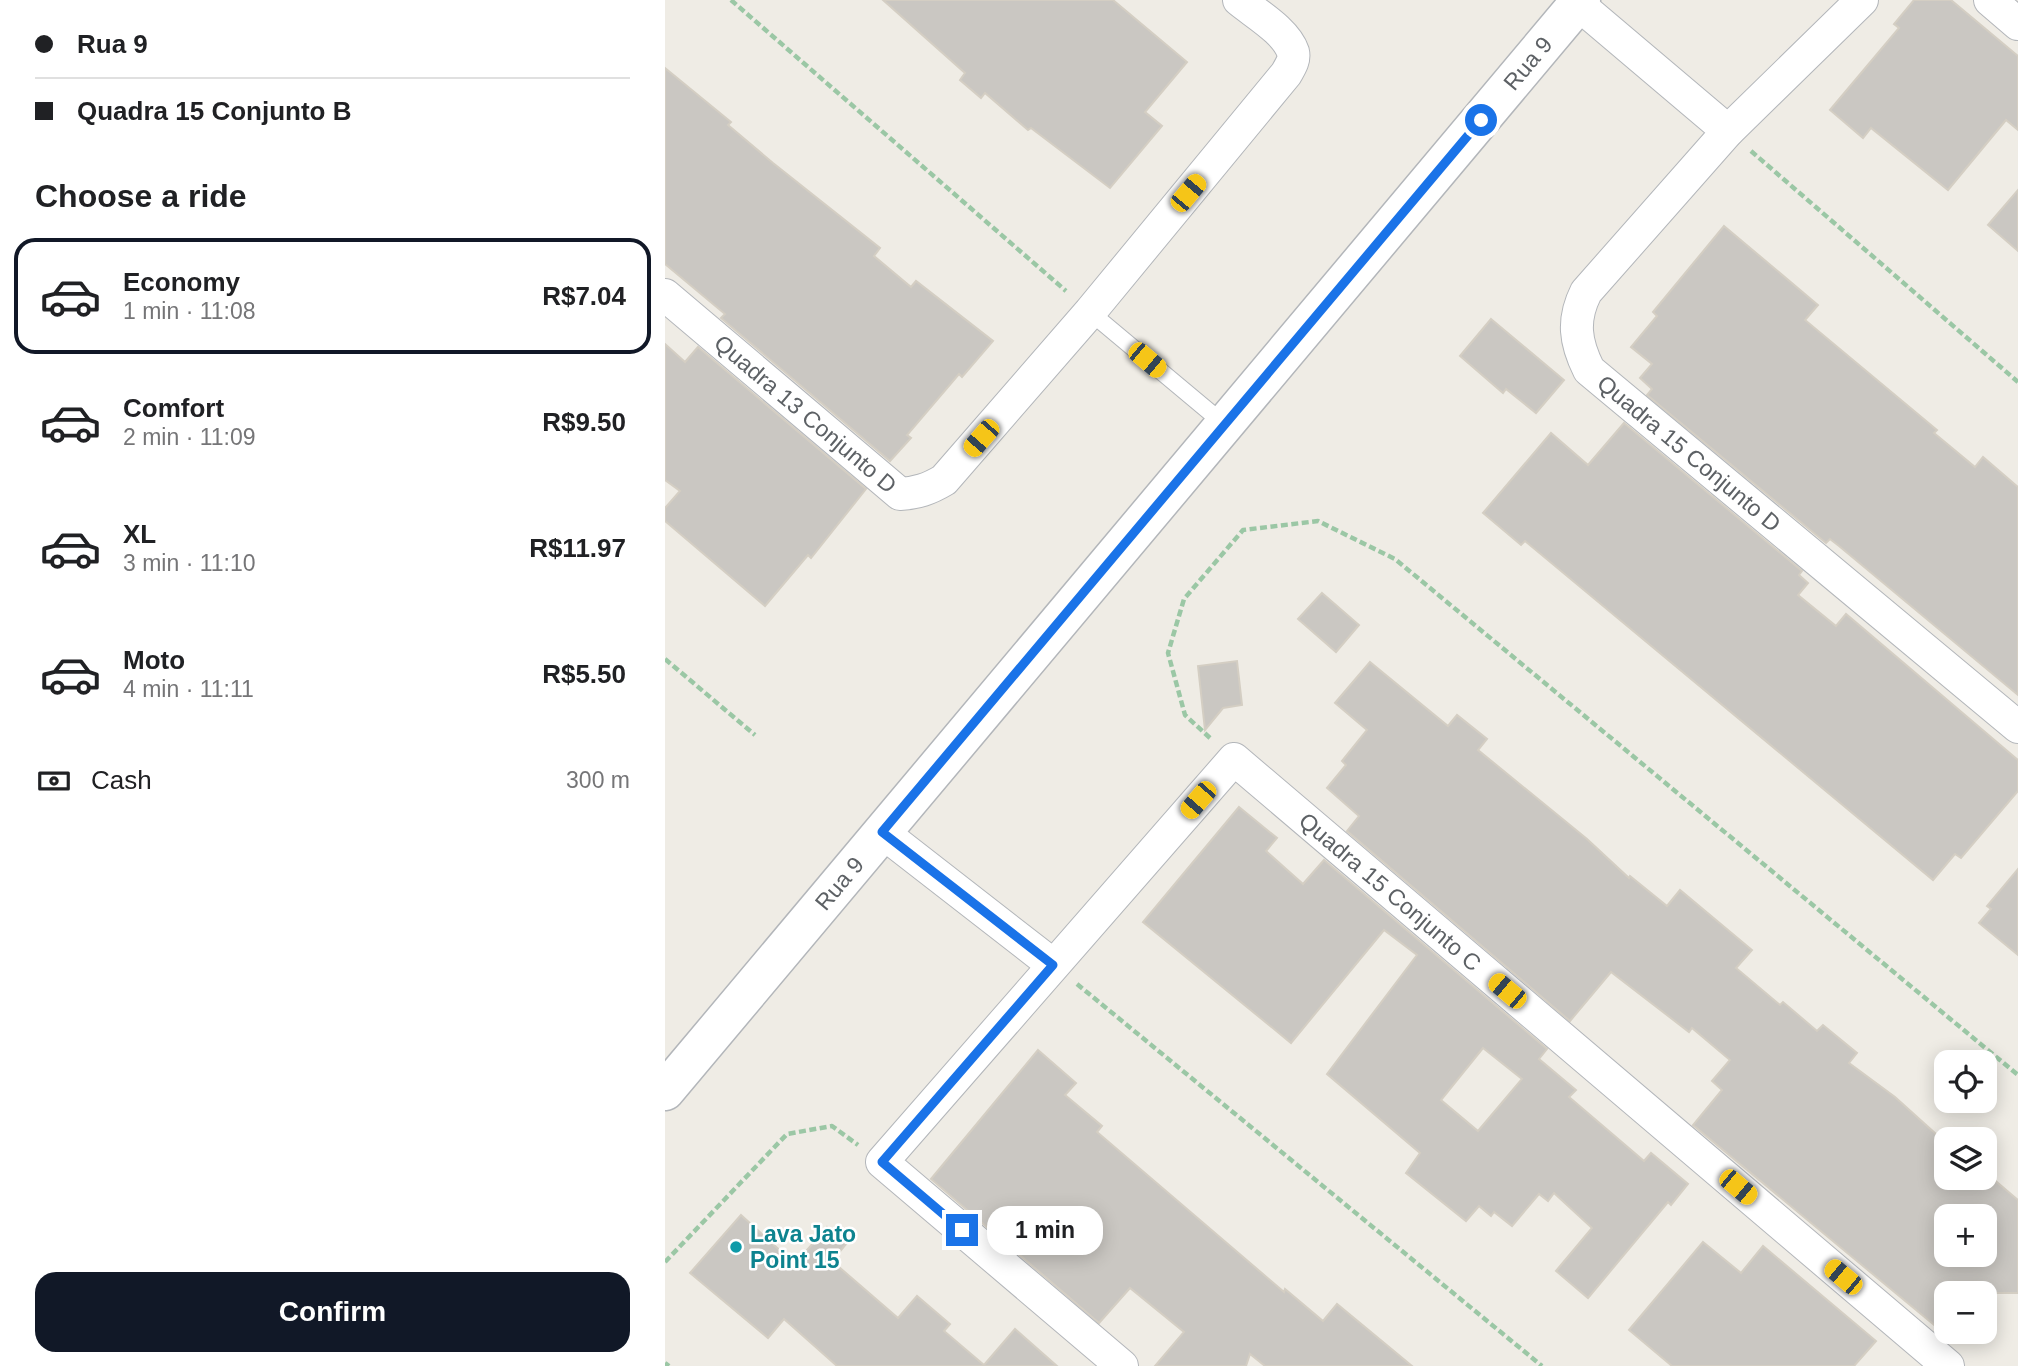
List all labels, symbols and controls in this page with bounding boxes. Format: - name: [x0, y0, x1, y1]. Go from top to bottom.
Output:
- text: Rua 9: [77, 29, 148, 59]
- street label: Rua 9: [1498, 31, 1558, 95]
- text: Quadra 15 Conjunto B: [77, 96, 351, 126]
- route start: [1465, 104, 1497, 136]
- car: [1167, 170, 1210, 216]
- text: Choose a ride: [35, 178, 247, 214]
- icon: car: [39, 265, 102, 328]
- text: Economy: [123, 267, 240, 297]
- text: R$7.04: [542, 281, 626, 311]
- text: 1 min · 11:08: [123, 298, 256, 324]
- street label: Quadra 13 Conjunto D: [709, 330, 902, 498]
- car: [1125, 338, 1170, 382]
- street label: Quadra 15 Conjunto D: [1592, 370, 1786, 537]
- icon: car: [39, 391, 102, 454]
- text: Comfort: [123, 393, 224, 423]
- text: R$9.50: [542, 407, 626, 437]
- car: [960, 415, 1003, 461]
- text: 2 min · 11:09: [123, 424, 256, 450]
- icon: car: [39, 517, 102, 580]
- text: XL: [123, 519, 156, 549]
- text: R$11.97: [529, 533, 626, 563]
- text: 3 min · 11:10: [123, 550, 256, 576]
- icon: car: [39, 643, 102, 706]
- text: Moto: [123, 645, 185, 675]
- text: R$5.50: [542, 659, 626, 689]
- text: 4 min · 11:11: [123, 676, 254, 702]
- icon: cash: [35, 762, 73, 800]
- text: Cash: [91, 765, 152, 795]
- text: 300 m: [566, 767, 630, 793]
- car: [1177, 777, 1220, 823]
- street label: Quadra 15 Conjunto C: [1294, 807, 1486, 976]
- street label: Rua 9: [810, 852, 869, 915]
- car: [1485, 969, 1530, 1013]
- map controls: [1934, 1050, 1997, 1344]
- button: locate: [1934, 1050, 1997, 1113]
- button: layers: [1934, 1127, 1997, 1190]
- car: [1716, 1165, 1761, 1209]
- button: +: [1934, 1204, 1997, 1267]
- callout: 1 min: [987, 1206, 1102, 1254]
- route end: [946, 1214, 978, 1246]
- text: 1 min: [1015, 1217, 1075, 1243]
- place label: Lava Jato Point 15: [750, 1221, 856, 1273]
- marker: Lava Jato Point 15: [728, 1239, 744, 1255]
- car: [1821, 1255, 1866, 1299]
- button: Confirm: [35, 1272, 630, 1352]
- button: −: [1934, 1281, 1997, 1344]

